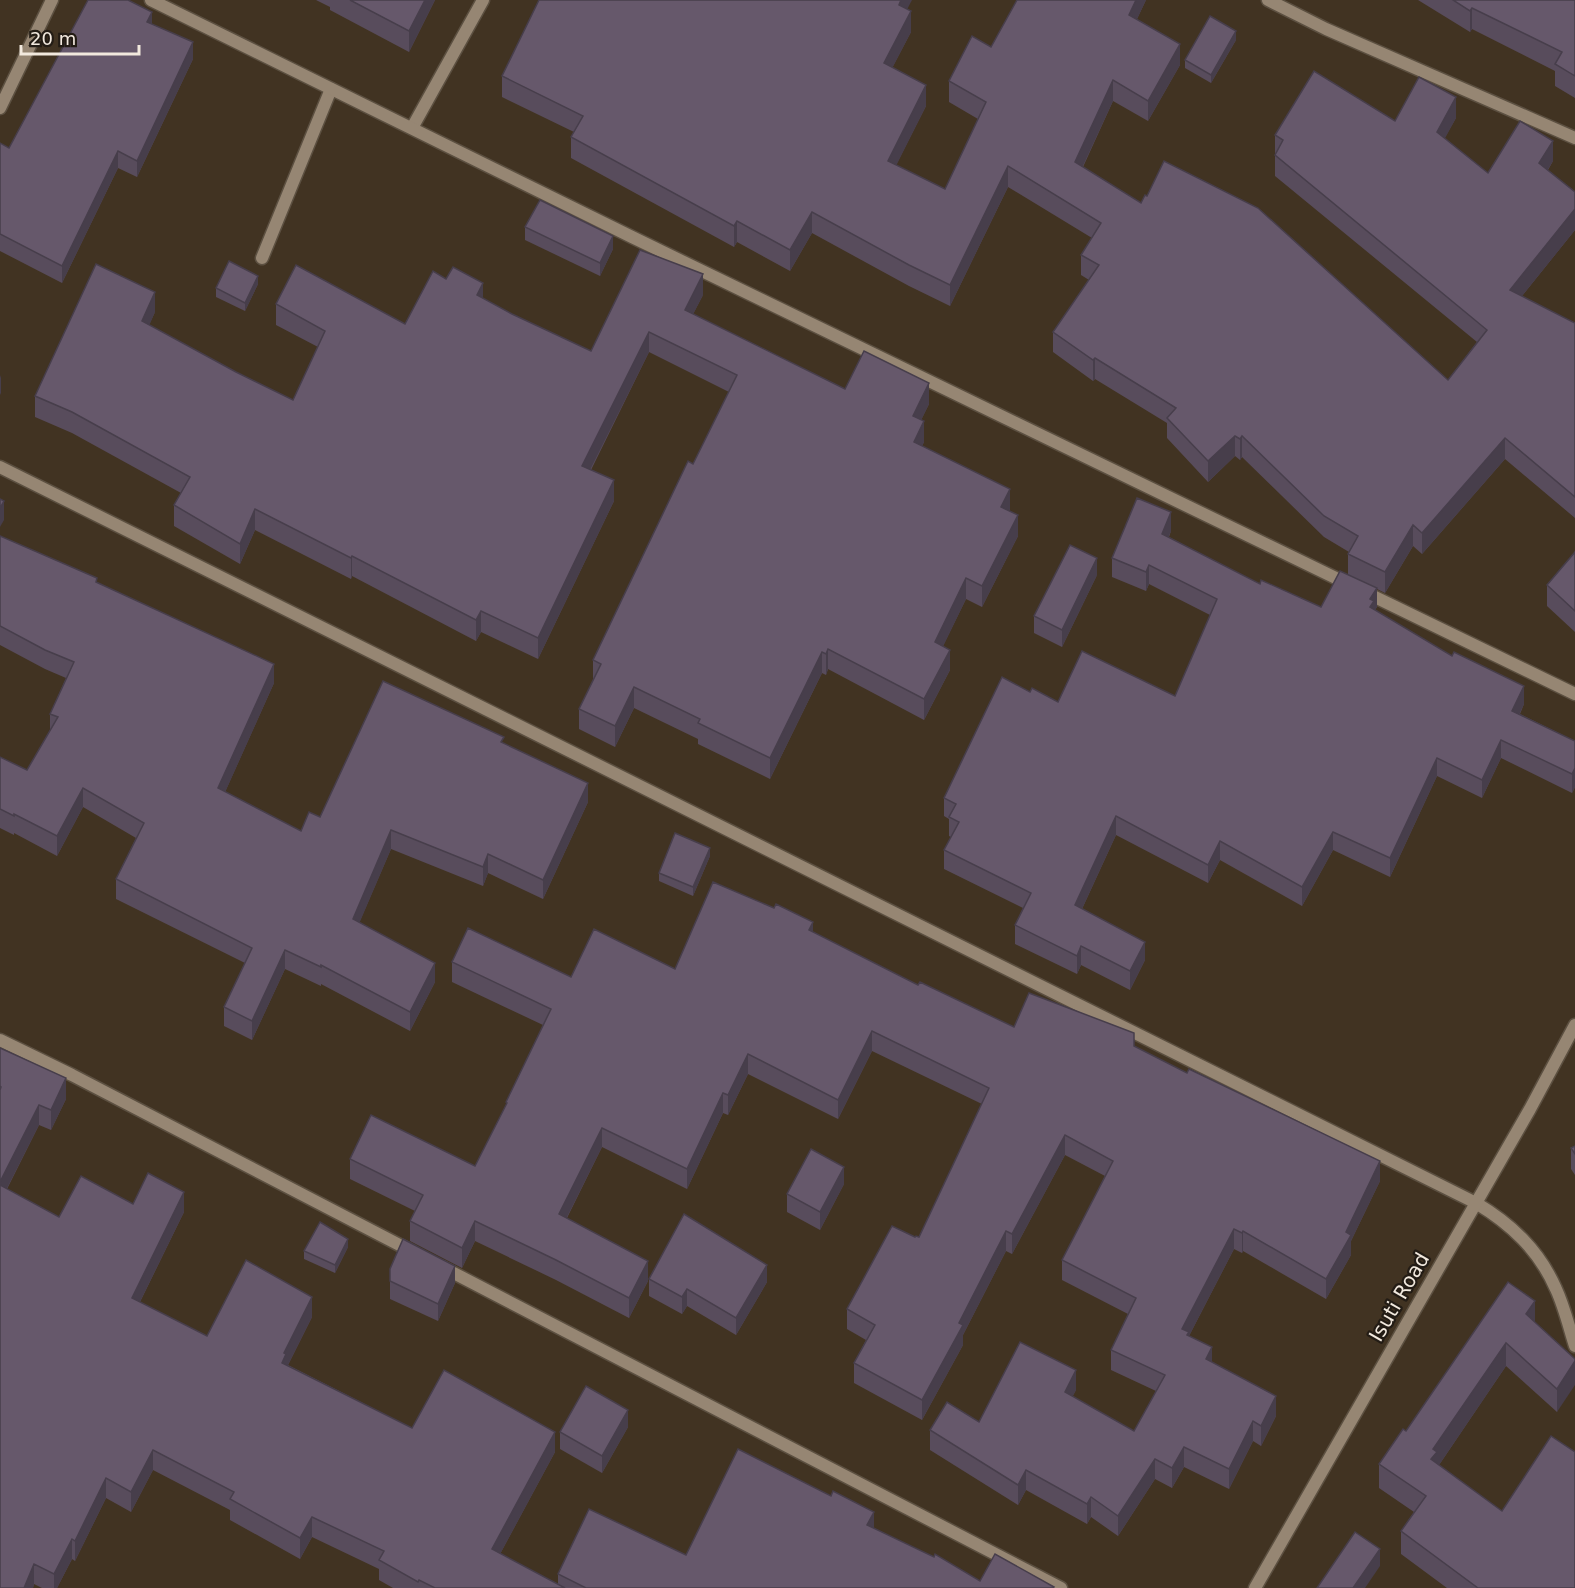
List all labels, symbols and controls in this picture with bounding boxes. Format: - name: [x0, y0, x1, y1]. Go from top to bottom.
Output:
- scale bar: [21, 18, 140, 56]
- text: 20 m: [30, 28, 76, 49]
- street label: Isuti Road: [1364, 1248, 1434, 1346]

